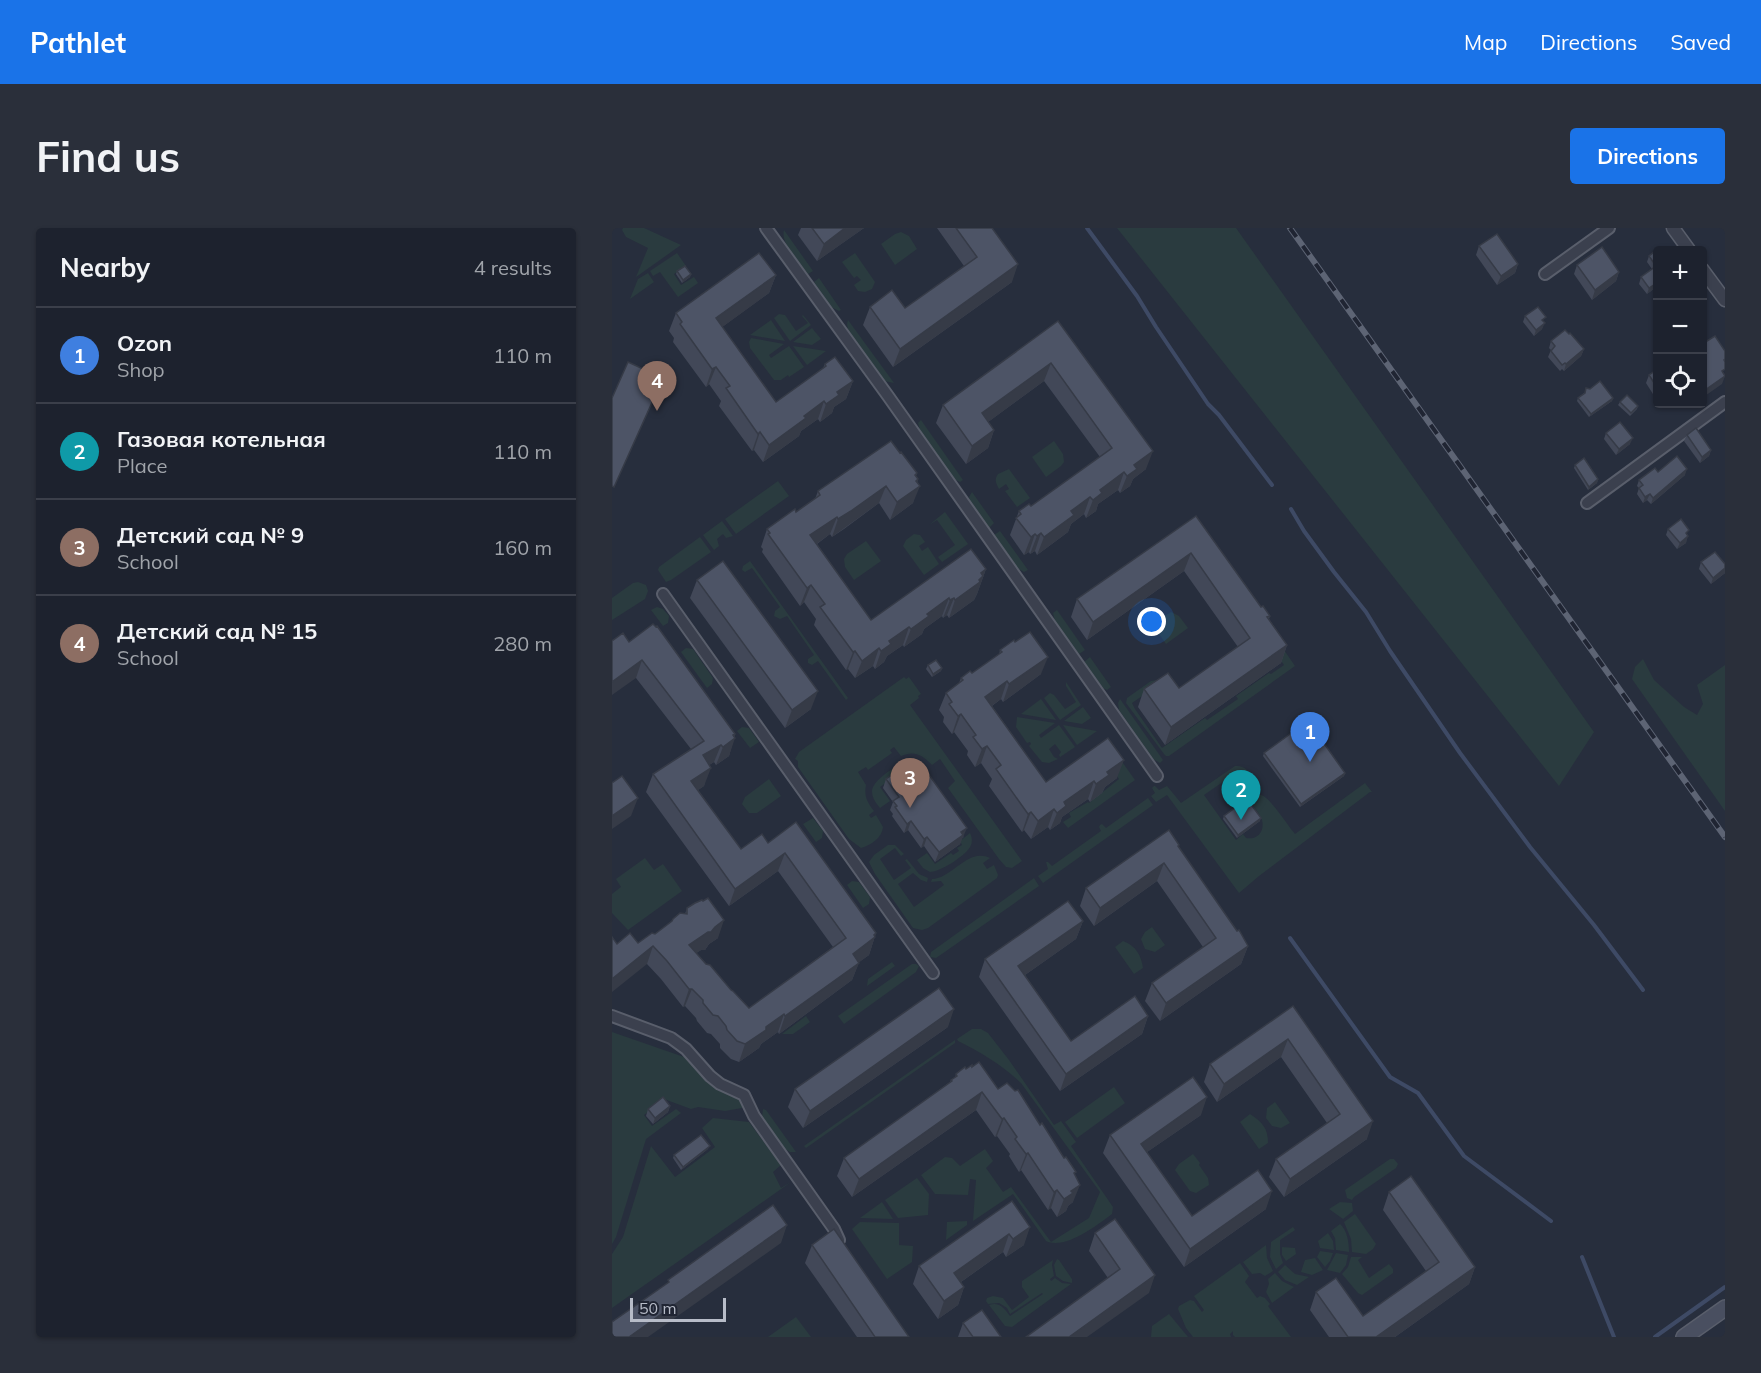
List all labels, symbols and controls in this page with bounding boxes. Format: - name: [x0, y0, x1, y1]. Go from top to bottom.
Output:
- text: Pathlet: [30, 25, 126, 60]
- text: Map: [1464, 29, 1507, 55]
- text: Directions: [1540, 29, 1637, 55]
- text: Saved: [1670, 29, 1731, 55]
- button: Directions: [1570, 128, 1725, 184]
- text: Find us: [36, 130, 180, 183]
- map controls: [1653, 246, 1707, 408]
- button: +: [1653, 246, 1707, 300]
- text: Nearby: [60, 251, 150, 284]
- text: 4 results: [474, 255, 552, 280]
- button: −: [1653, 300, 1707, 354]
- text: Ozon: [117, 329, 172, 357]
- text: 1: [74, 343, 86, 368]
- text: 110 m: [493, 343, 552, 368]
- button: locate: [1653, 354, 1707, 408]
- text: Shop: [117, 357, 165, 382]
- pin: 4: [638, 362, 676, 411]
- text: Газовая котельная: [117, 425, 326, 453]
- text: 2: [74, 439, 86, 464]
- text: 110 m: [493, 439, 552, 464]
- text: Place: [117, 453, 167, 478]
- text: Детский сад № 9: [117, 521, 304, 549]
- text: 3: [74, 535, 86, 560]
- text: 160 m: [493, 535, 552, 560]
- text: School: [117, 549, 179, 574]
- your location: [1137, 607, 1166, 636]
- text: Детский сад № 15: [117, 617, 317, 645]
- text: 4: [74, 631, 86, 656]
- text: 280 m: [493, 631, 552, 656]
- text: School: [117, 645, 179, 670]
- pin: 1: [1290, 712, 1330, 762]
- pin: 3: [890, 758, 930, 808]
- pin: 2: [1222, 770, 1260, 820]
- scale bar: [630, 1295, 726, 1322]
- text: 50 m: [639, 1298, 676, 1318]

